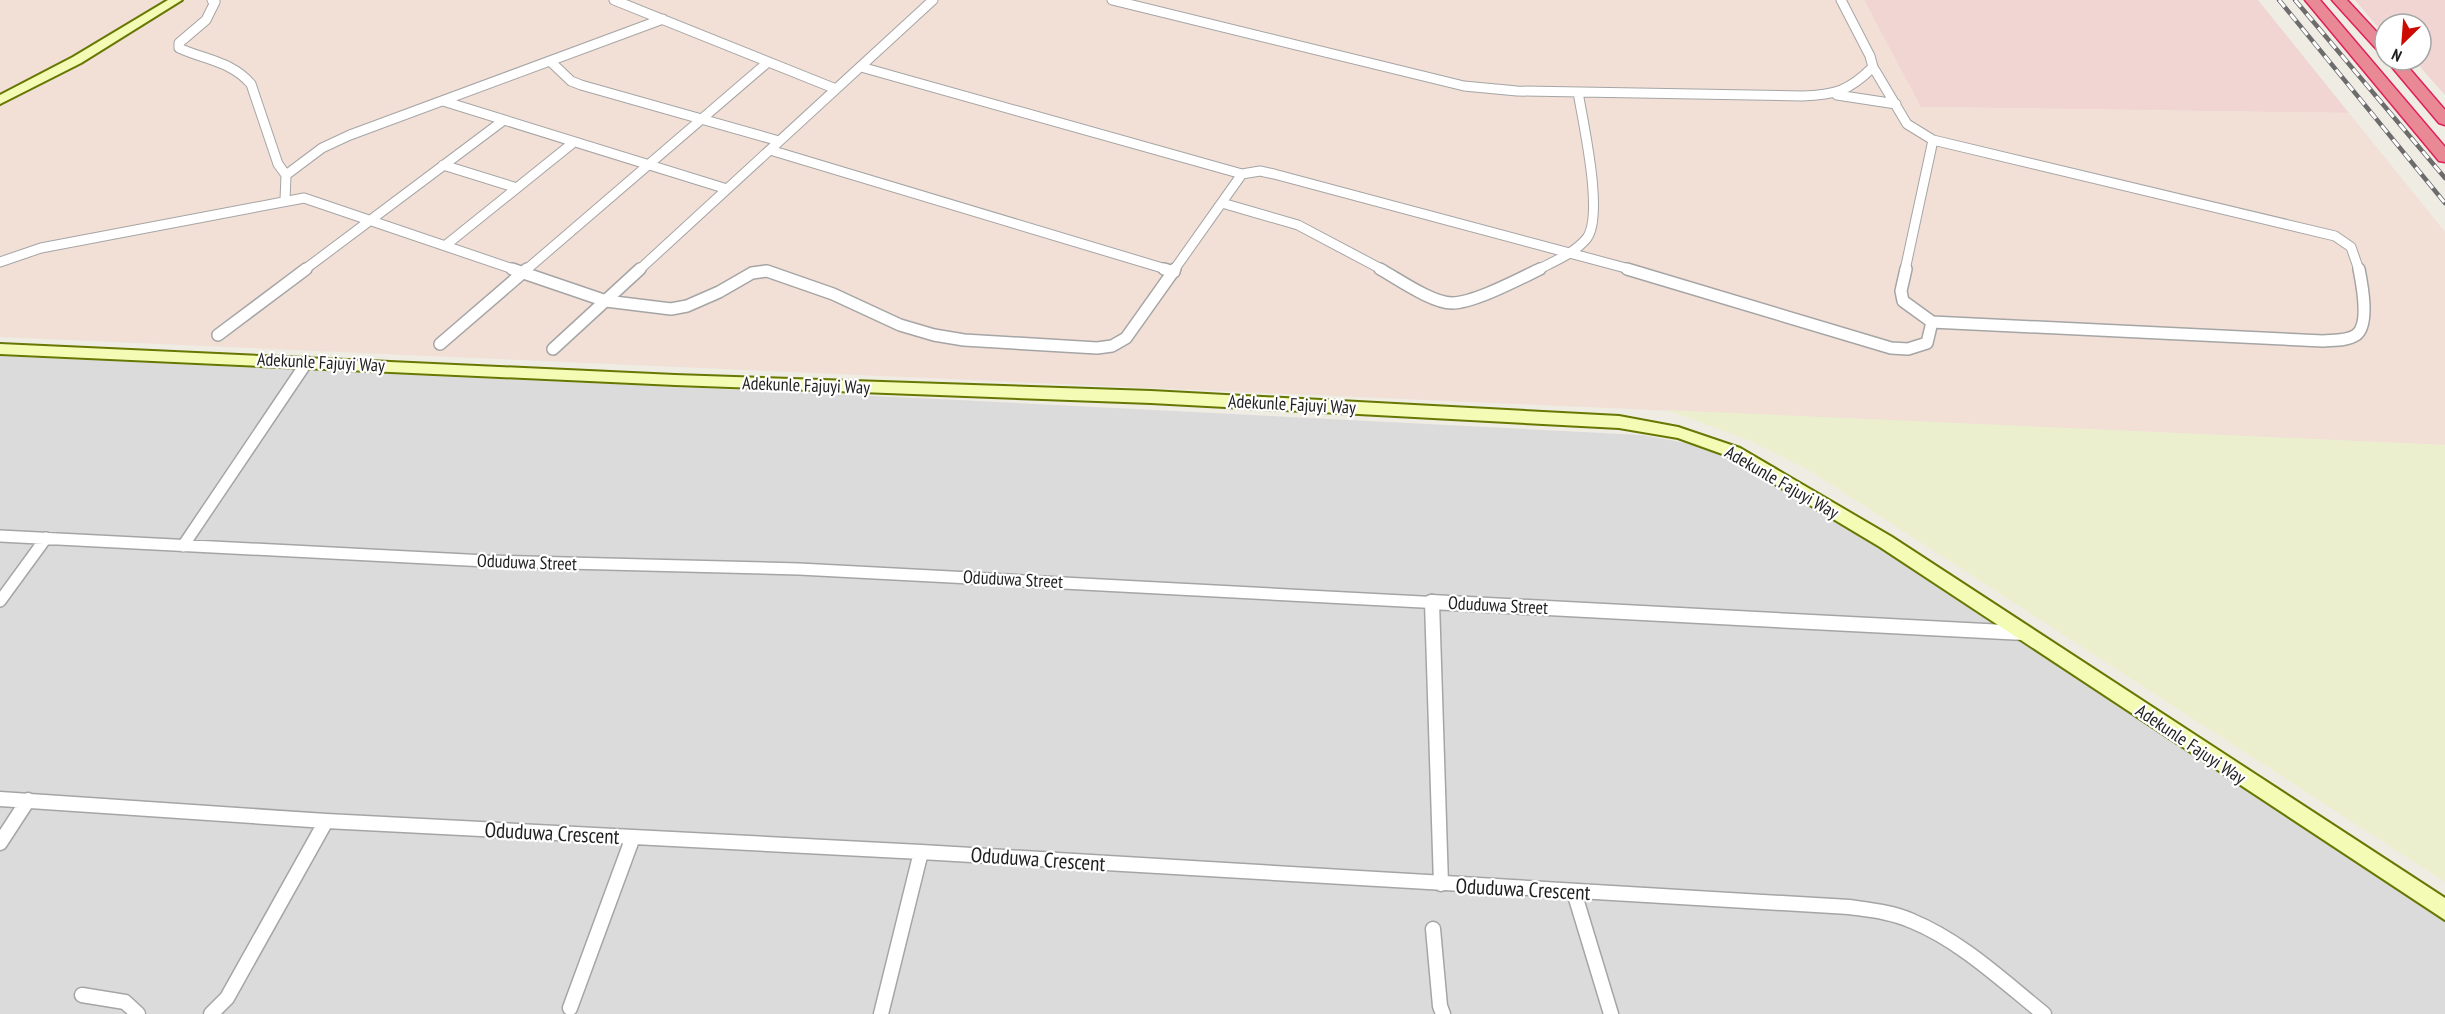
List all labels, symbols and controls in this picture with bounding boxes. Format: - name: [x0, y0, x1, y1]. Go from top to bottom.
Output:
- north arrow: [2373, 12, 2433, 72]
- text: N: [2389, 45, 2405, 66]
- street label: Adekunle Fajuyi Way: [257, 347, 386, 377]
- street label: Adekunle Fajuyi Way: [742, 371, 871, 399]
- street label: Adekunle Fajuyi Way: [1228, 389, 1357, 419]
- street label: Adekunle Fajuyi Way: [1721, 440, 1843, 524]
- street label: Oduduwa Street: [477, 549, 577, 575]
- street label: Oduduwa Street: [962, 565, 1064, 593]
- street label: Oduduwa Street: [1447, 591, 1549, 619]
- street label: Adekunle Fajuyi Way: [2132, 699, 2251, 789]
- street label: Oduduwa Crescent: [484, 816, 620, 850]
- street label: Oduduwa Crescent: [970, 841, 1106, 877]
- street label: Oduduwa Crescent: [1455, 872, 1591, 906]

